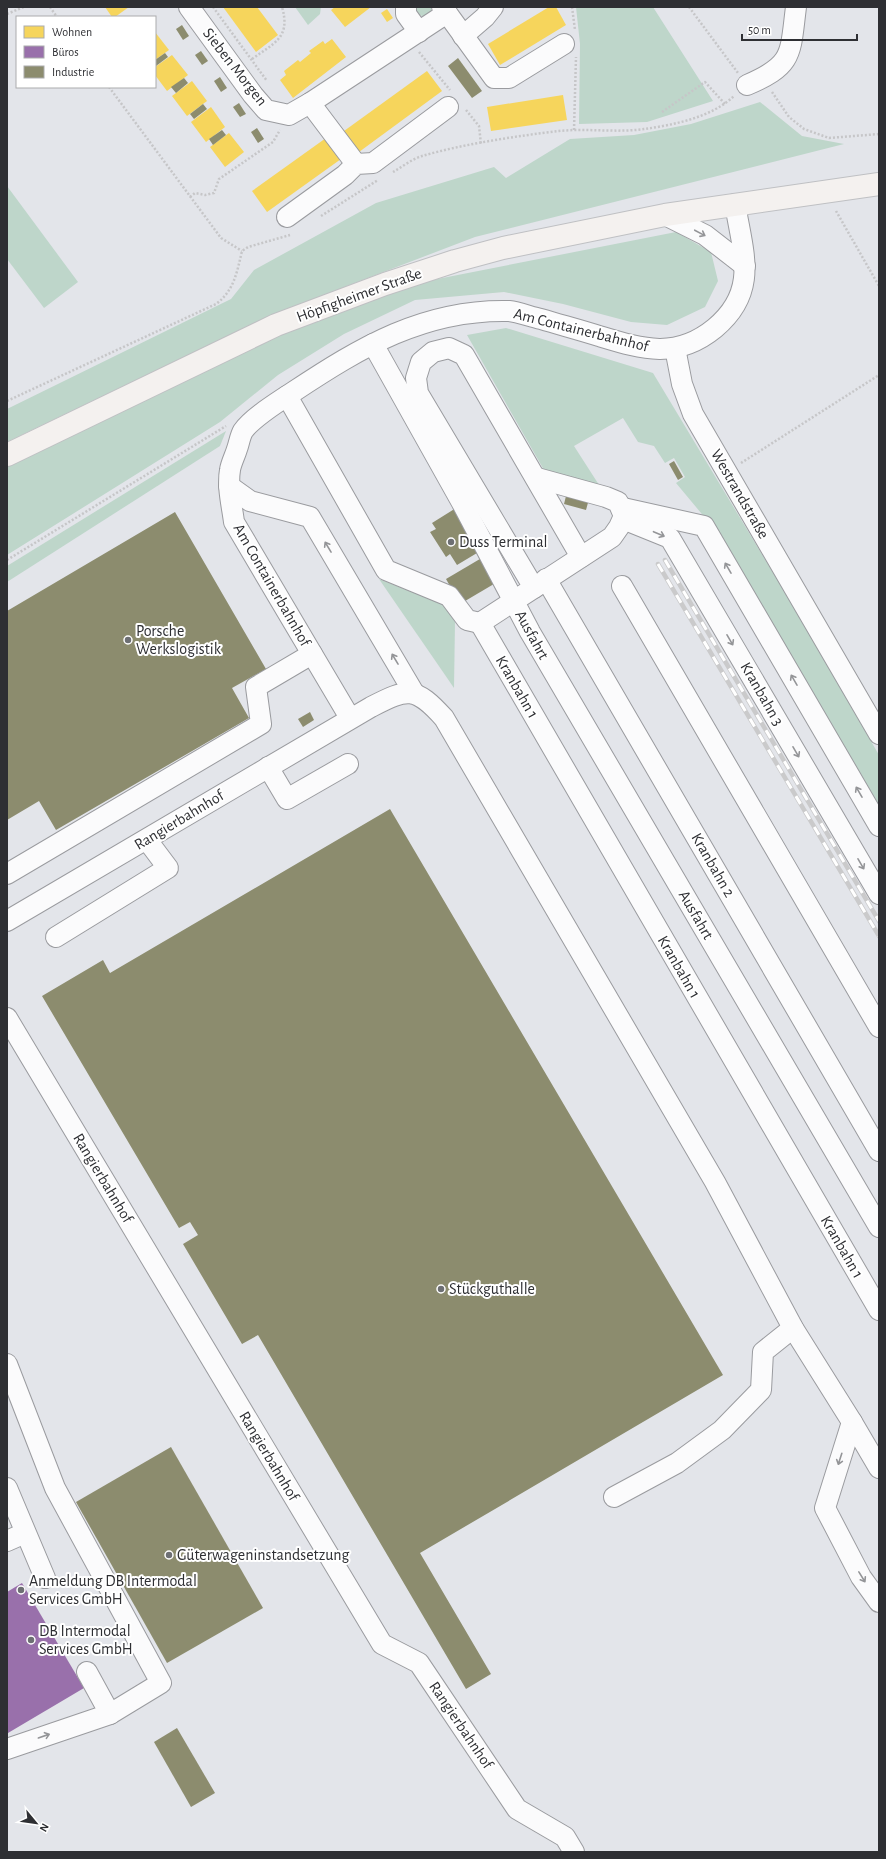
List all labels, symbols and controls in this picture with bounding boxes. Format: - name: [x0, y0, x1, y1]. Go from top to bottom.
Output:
- legend: [16, 16, 156, 88]
- scale bar: [742, 16, 857, 42]
- text: 50 m: [748, 24, 771, 36]
- street label: Sieben Morgen: [200, 25, 270, 109]
- text: Wohnen: [52, 26, 92, 38]
- text: Büros: [52, 46, 79, 58]
- text: Industrie: [52, 66, 94, 78]
- one-way arrow: [694, 230, 706, 237]
- street label: Höpfigheimer Straße: [294, 265, 424, 325]
- street label: Am Containerbahnhof: [512, 305, 651, 355]
- street label: Westrandstraße: [708, 447, 772, 541]
- street label: Am Containerbahnhof: [230, 521, 314, 650]
- one-way arrow: [652, 530, 664, 538]
- place label: Duss Terminal: [459, 534, 548, 550]
- marker: Duss Terminal: [446, 537, 456, 547]
- one-way arrow: [324, 541, 332, 553]
- one-way arrow: [724, 562, 732, 574]
- street label: Ausfahrt: [512, 608, 552, 662]
- place label: Porsche Werkslogistik: [136, 623, 222, 657]
- one-way arrow: [726, 634, 734, 646]
- marker: Porsche Werkslogistik: [123, 635, 133, 645]
- one-way arrow: [390, 653, 398, 665]
- street label: Kranbahn 1: [493, 653, 541, 721]
- street label: Kranbahn 3: [737, 660, 787, 728]
- one-way arrow: [789, 674, 797, 686]
- one-way arrow: [792, 746, 800, 758]
- one-way arrow: [855, 786, 863, 798]
- street label: Rangierbahnhof: [132, 787, 227, 853]
- street label: Kranbahn 2: [688, 830, 738, 900]
- one-way arrow: [858, 858, 866, 870]
- street label: Ausfahrt: [676, 888, 716, 942]
- street label: Kranbahn 1: [655, 933, 703, 1001]
- street label: Rangierbahnhof: [70, 1131, 136, 1226]
- street label: Kranbahn 1: [818, 1213, 866, 1281]
- place label: Stückguthalle: [449, 1281, 535, 1297]
- marker: Stückguthalle: [436, 1284, 446, 1294]
- street label: Rangierbahnhof: [236, 1409, 302, 1504]
- one-way arrow: [836, 1453, 844, 1465]
- place label: Güterwageninstandsetzung: [177, 1547, 350, 1563]
- marker: Güterwageninstandsetzung: [164, 1550, 174, 1560]
- one-way arrow: [858, 1571, 866, 1583]
- place label: Anmeldung DB Intermodal Services GmbH: [29, 1573, 197, 1607]
- marker: Anmeldung DB Intermodal Services GmbH: [16, 1585, 26, 1595]
- place label: DB Intermodal Services GmbH: [39, 1623, 133, 1657]
- marker: DB Intermodal Services GmbH: [26, 1635, 36, 1645]
- street label: Rangierbahnhof: [426, 1679, 497, 1772]
- one-way arrow: [38, 1732, 50, 1740]
- north arrow: [16, 1803, 56, 1843]
- text: N: [38, 1822, 51, 1834]

